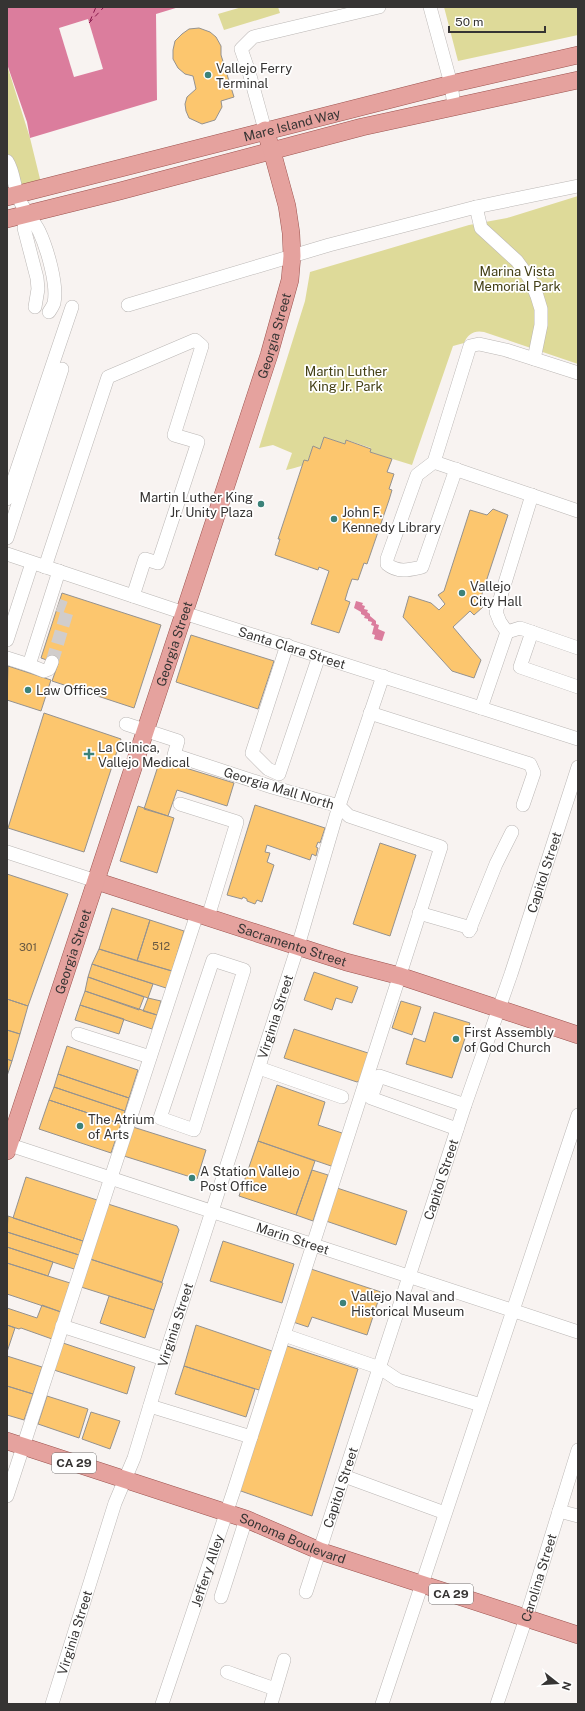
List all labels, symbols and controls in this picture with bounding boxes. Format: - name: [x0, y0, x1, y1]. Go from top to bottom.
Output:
- scale bar: [449, 8, 545, 34]
- text: 50 m: [455, 15, 483, 29]
- place label: Vallejo Ferry Terminal: [216, 61, 292, 91]
- marker: Vallejo Ferry Terminal: [203, 70, 213, 80]
- street label: Mare Island Way: [242, 105, 342, 144]
- park label: Marina Vista Memorial Park: [473, 264, 561, 294]
- street label: Georgia Street: [255, 291, 294, 381]
- park label: Martin Luther King Jr. Park: [305, 364, 387, 394]
- place label: Martin Luther King Jr. Unity Plaza: [139, 490, 253, 520]
- marker: Martin Luther King Jr. Unity Plaza: [256, 499, 266, 509]
- place label: John F. Kennedy Library: [342, 505, 441, 535]
- marker: John F. Kennedy Library: [329, 514, 339, 524]
- place label: Vallejo City Hall: [470, 579, 522, 609]
- marker: Vallejo City Hall: [457, 588, 467, 598]
- street label: Georgia Street: [153, 599, 195, 688]
- street label: Santa Clara Street: [236, 624, 347, 672]
- place label: Law Offices: [36, 683, 107, 698]
- marker: Law Offices: [23, 685, 33, 695]
- place label: La Clinica, Vallejo Medical: [98, 740, 190, 770]
- marker: La Clinica, Vallejo Medical: [83, 748, 95, 760]
- street label: Georgia Mall North: [222, 765, 336, 812]
- street label: Capitol Street: [524, 830, 565, 915]
- street label: Georgia Street: [52, 907, 94, 996]
- street label: Sacramento Street: [235, 920, 348, 970]
- house number: 512: [152, 940, 170, 952]
- house number: 301: [19, 941, 37, 953]
- street label: Virginia Street: [255, 973, 296, 1061]
- place label: First Assembly of God Church: [464, 1025, 554, 1055]
- marker: First Assembly of God Church: [451, 1034, 461, 1044]
- place label: The Atrium of Arts: [88, 1112, 154, 1142]
- marker: The Atrium of Arts: [75, 1121, 85, 1131]
- street label: Capitol Street: [421, 1137, 461, 1222]
- place label: A Station Vallejo Post Office: [200, 1164, 300, 1194]
- marker: A Station Vallejo Post Office: [187, 1173, 197, 1183]
- street label: Marin Street: [254, 1220, 331, 1258]
- street label: Virginia Street: [155, 1281, 196, 1369]
- place label: Vallejo Naval and Historical Museum: [351, 1289, 464, 1319]
- marker: Vallejo Naval and Historical Museum: [338, 1298, 348, 1308]
- street label: Capitol Street: [320, 1445, 361, 1530]
- road number: CA 29: [52, 1453, 96, 1473]
- street label: Sonoma Boulevard: [238, 1510, 348, 1567]
- street label: Jeffery Alley: [188, 1532, 227, 1609]
- street label: Carolina Street: [518, 1532, 560, 1624]
- road number: CA 29: [429, 1584, 473, 1604]
- street label: Virginia Street: [55, 1589, 95, 1677]
- north arrow: [537, 1663, 577, 1703]
- text: N: [560, 1680, 574, 1692]

